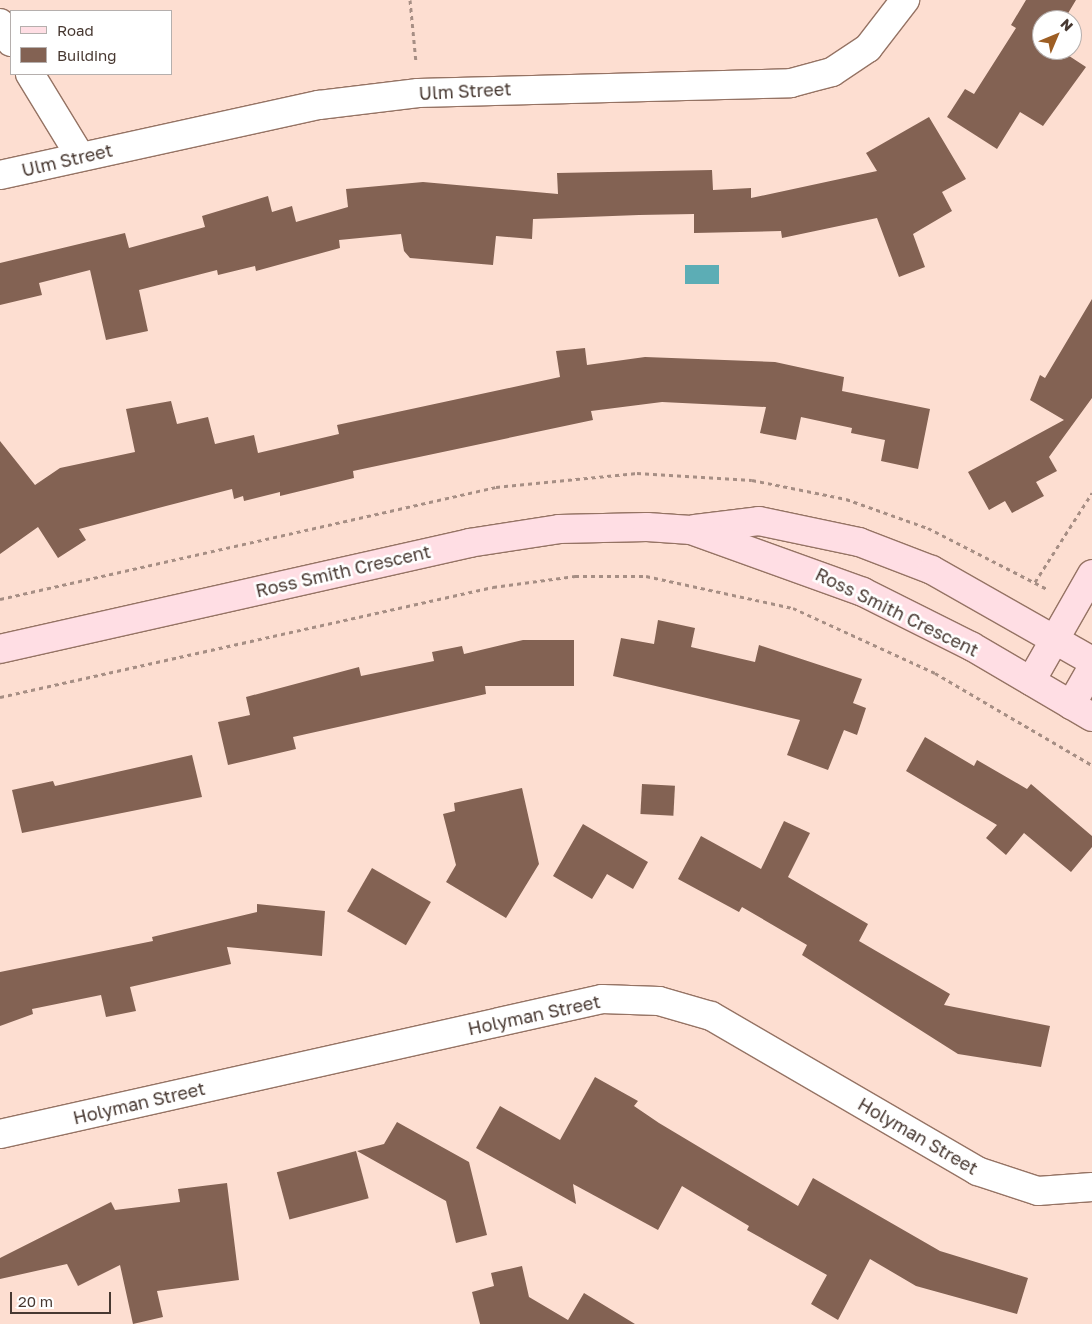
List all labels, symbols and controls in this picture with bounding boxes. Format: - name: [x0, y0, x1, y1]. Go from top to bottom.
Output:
- legend: [10, 10, 172, 75]
- north arrow: [1032, 10, 1082, 60]
- text: N: [1057, 15, 1077, 35]
- text: Road: [57, 21, 94, 39]
- text: Building: [57, 46, 117, 64]
- street label: Ulm Street: [418, 78, 512, 104]
- street label: Ulm Street: [19, 139, 115, 181]
- street label: Ross Smith Crescent: [253, 540, 433, 602]
- street label: Ross Smith Crescent: [812, 563, 982, 661]
- street label: Holyman Street: [466, 990, 602, 1040]
- street label: Holyman Street: [71, 1077, 207, 1129]
- street label: Holyman Street: [854, 1093, 982, 1179]
- scale bar: [12, 1282, 114, 1314]
- text: 20 m: [18, 1292, 53, 1310]

